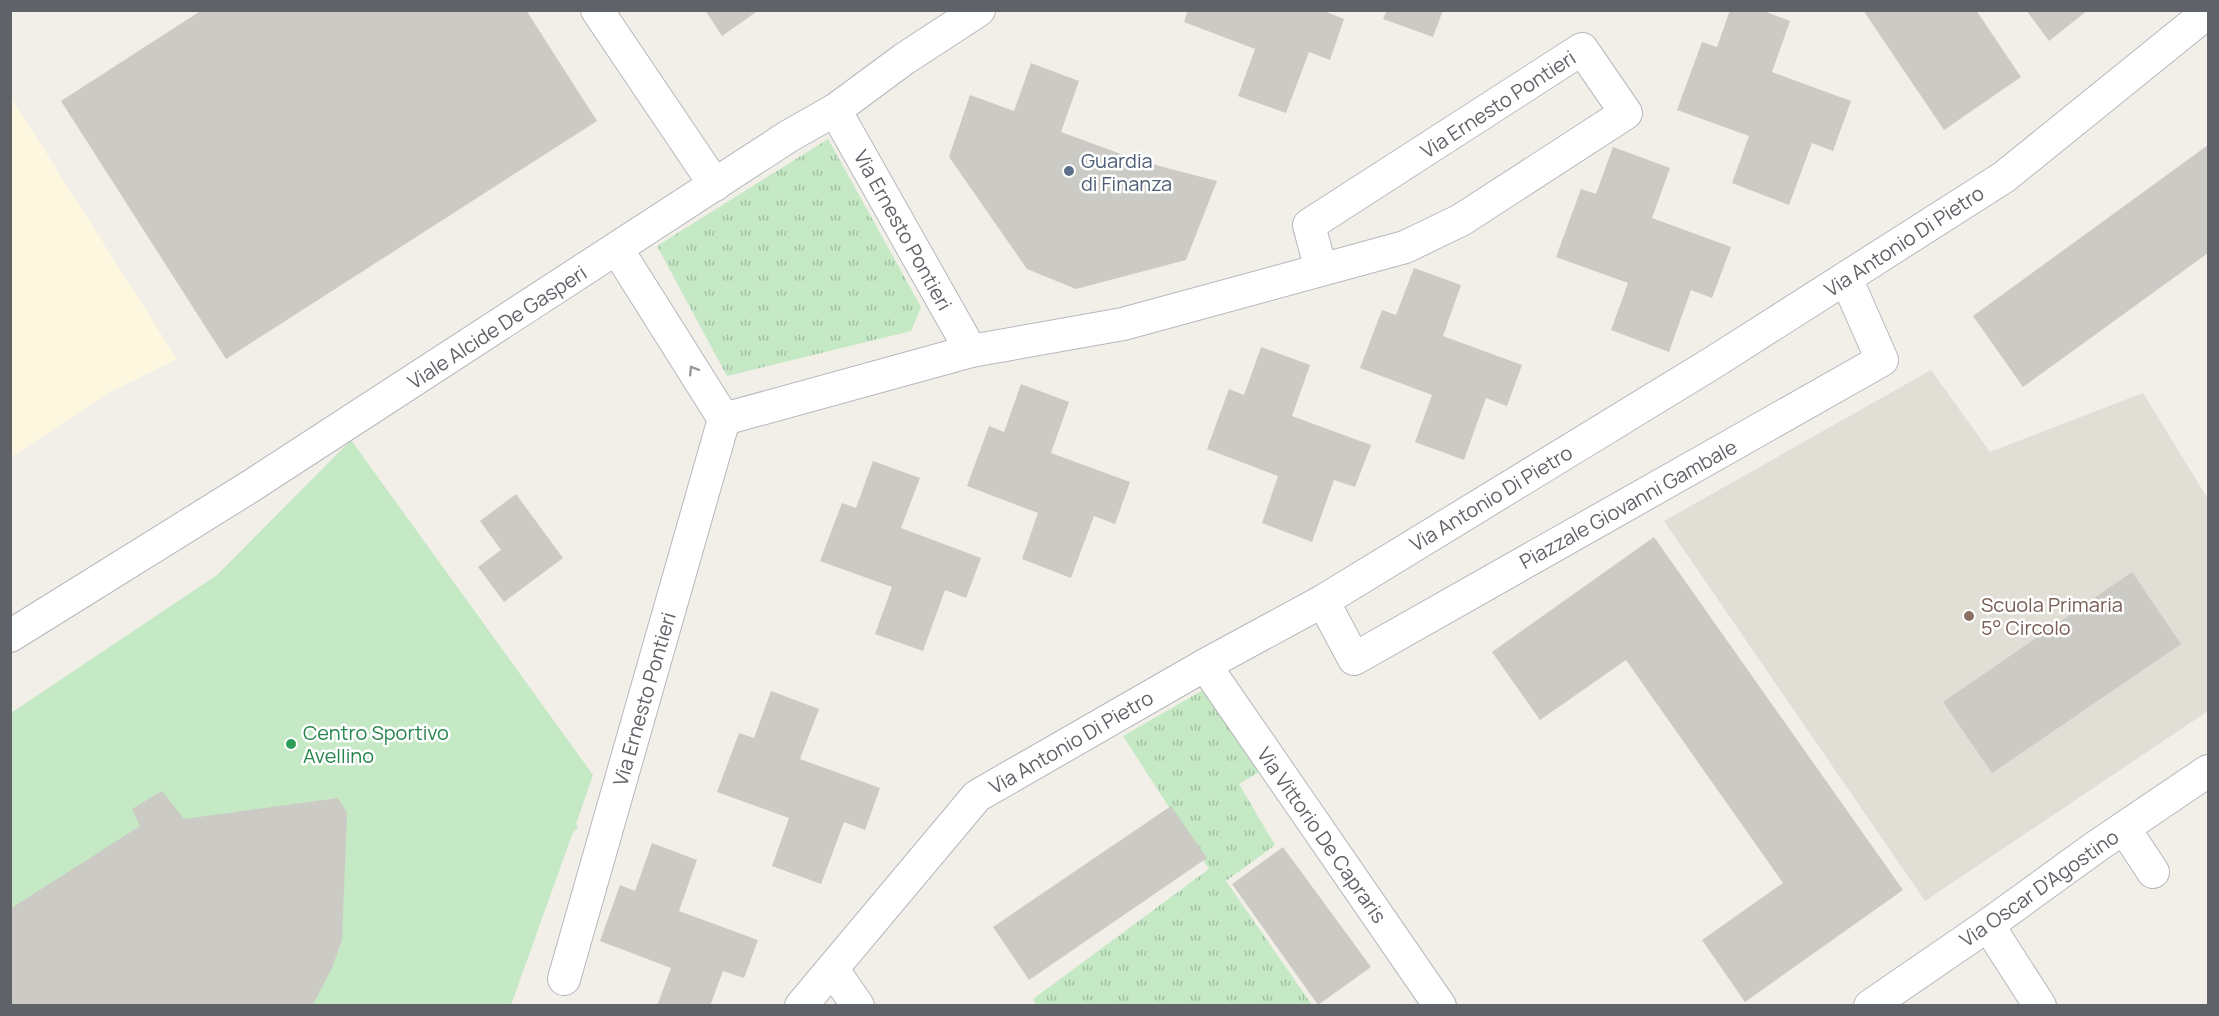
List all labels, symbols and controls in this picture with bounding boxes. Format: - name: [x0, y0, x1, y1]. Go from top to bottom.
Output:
- street label: Via Ernesto Pontieri: [1415, 44, 1581, 164]
- street label: Via Ernesto Pontieri: [848, 145, 958, 315]
- place label: Guardia di Finanza: [1081, 147, 1172, 197]
- marker: Guardia di Finanza: [1062, 164, 1076, 178]
- street label: Via Antonio Di Pietro: [1819, 179, 1989, 303]
- street label: Viale Alcide De Gasperi: [402, 259, 592, 395]
- one-way arrow: [688, 366, 700, 376]
- street label: Piazzale Giovanni Gambale: [1514, 433, 1742, 575]
- street label: Via Antonio Di Pietro: [1405, 439, 1577, 557]
- place label: Scuola Primaria 5° Circolo: [1981, 591, 2123, 641]
- street label: Via Ernesto Pontieri: [606, 609, 682, 789]
- marker: Scuola Primaria 5° Circolo: [1962, 609, 1976, 623]
- street label: Via Antonio Di Pietro: [984, 684, 1158, 800]
- place label: Centro Sportivo Avellino: [303, 719, 449, 769]
- marker: Centro Sportivo Avellino: [284, 737, 298, 751]
- street label: Via Vittorio De Capraris: [1251, 742, 1393, 928]
- street label: Via Oscar D'Agostino: [1954, 823, 2124, 953]

